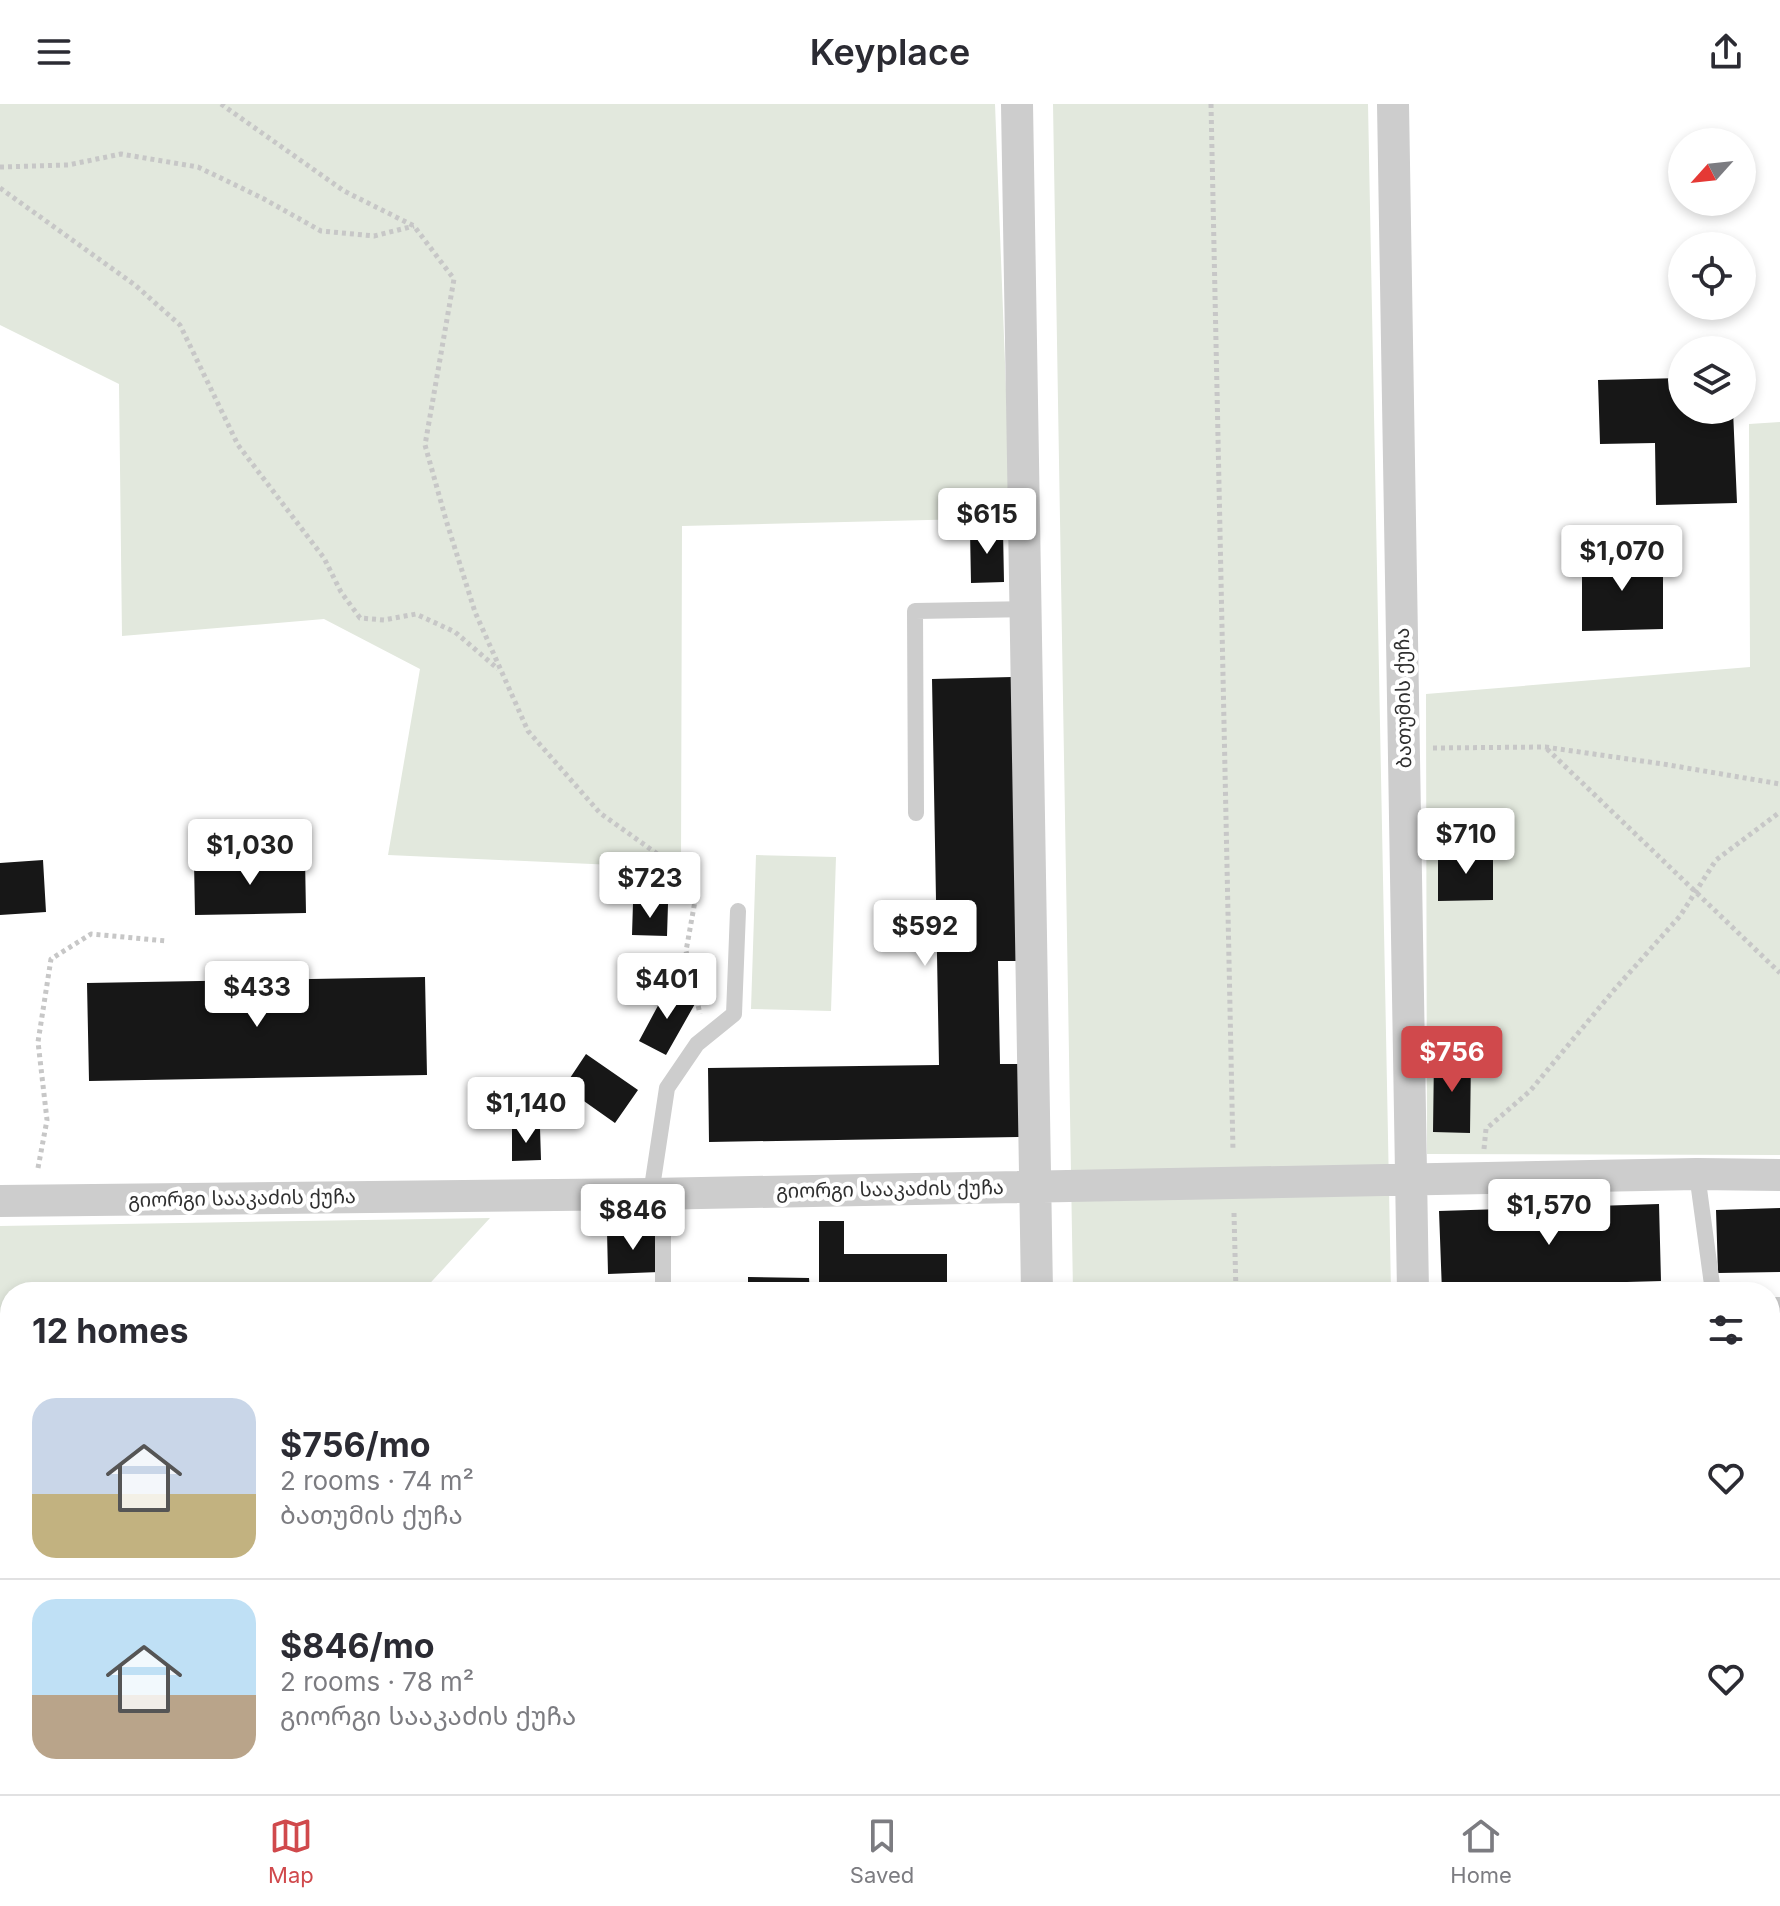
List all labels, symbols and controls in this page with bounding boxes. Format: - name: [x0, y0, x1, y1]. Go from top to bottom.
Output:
- icon: menu: [32, 30, 76, 74]
- text: Keyplace: [810, 30, 970, 74]
- icon: share: [1704, 30, 1748, 74]
- north arrow: [1668, 128, 1756, 216]
- map controls: [1668, 128, 1756, 424]
- button: locate: [1668, 232, 1756, 320]
- button: layers: [1668, 336, 1756, 424]
- pin: $615: [940, 488, 1034, 556]
- text: $615: [956, 498, 1018, 529]
- pin: $1,070: [1557, 525, 1687, 593]
- text: $1,070: [1579, 535, 1665, 566]
- street label: ბათუმის ქუჩა: [1390, 627, 1416, 769]
- pin: $710: [1419, 808, 1513, 876]
- text: $710: [1436, 818, 1496, 849]
- pin: $1,030: [185, 819, 315, 887]
- text: $1,030: [206, 829, 294, 860]
- pin: $723: [603, 852, 697, 920]
- text: $723: [617, 862, 683, 893]
- pin: $592: [878, 900, 972, 968]
- text: $592: [892, 910, 958, 941]
- pin: $401: [620, 953, 714, 1021]
- pin: $433: [210, 961, 304, 1029]
- text: $401: [635, 963, 699, 994]
- text: $433: [223, 971, 291, 1002]
- pin: $756: [1405, 1026, 1499, 1094]
- text: $756: [1419, 1036, 1485, 1067]
- pin: $1,140: [461, 1077, 591, 1145]
- text: $1,140: [486, 1087, 566, 1118]
- street label: გიორგი სააკაძის ქუჩა: [776, 1175, 1004, 1203]
- pin: $1,570: [1484, 1179, 1614, 1247]
- street label: გიორგი სააკაძის ქუჩა: [128, 1184, 356, 1212]
- pin: $846: [586, 1184, 680, 1252]
- text: $1,570: [1506, 1189, 1592, 1220]
- text: $846: [599, 1194, 667, 1225]
- icon: filters: [1704, 1308, 1748, 1352]
- text: 12 homes: [32, 1310, 188, 1351]
- text: $756/mo: [280, 1424, 431, 1465]
- icon: home: [96, 1430, 192, 1526]
- icon: heart: [1704, 1456, 1748, 1500]
- text: 2 rooms · 74 m²: [280, 1465, 474, 1496]
- text: ბათუმის ქუჩა: [280, 1499, 463, 1530]
- text: $846/mo: [280, 1625, 435, 1666]
- icon: home: [96, 1631, 192, 1727]
- icon: heart: [1704, 1657, 1748, 1701]
- text: 2 rooms · 78 m²: [280, 1666, 474, 1697]
- text: გიორგი სააკაძის ქუჩა: [280, 1700, 576, 1731]
- tab: Map: [268, 1814, 314, 1888]
- tab: Saved: [850, 1814, 914, 1888]
- tab: Home: [1450, 1814, 1512, 1888]

